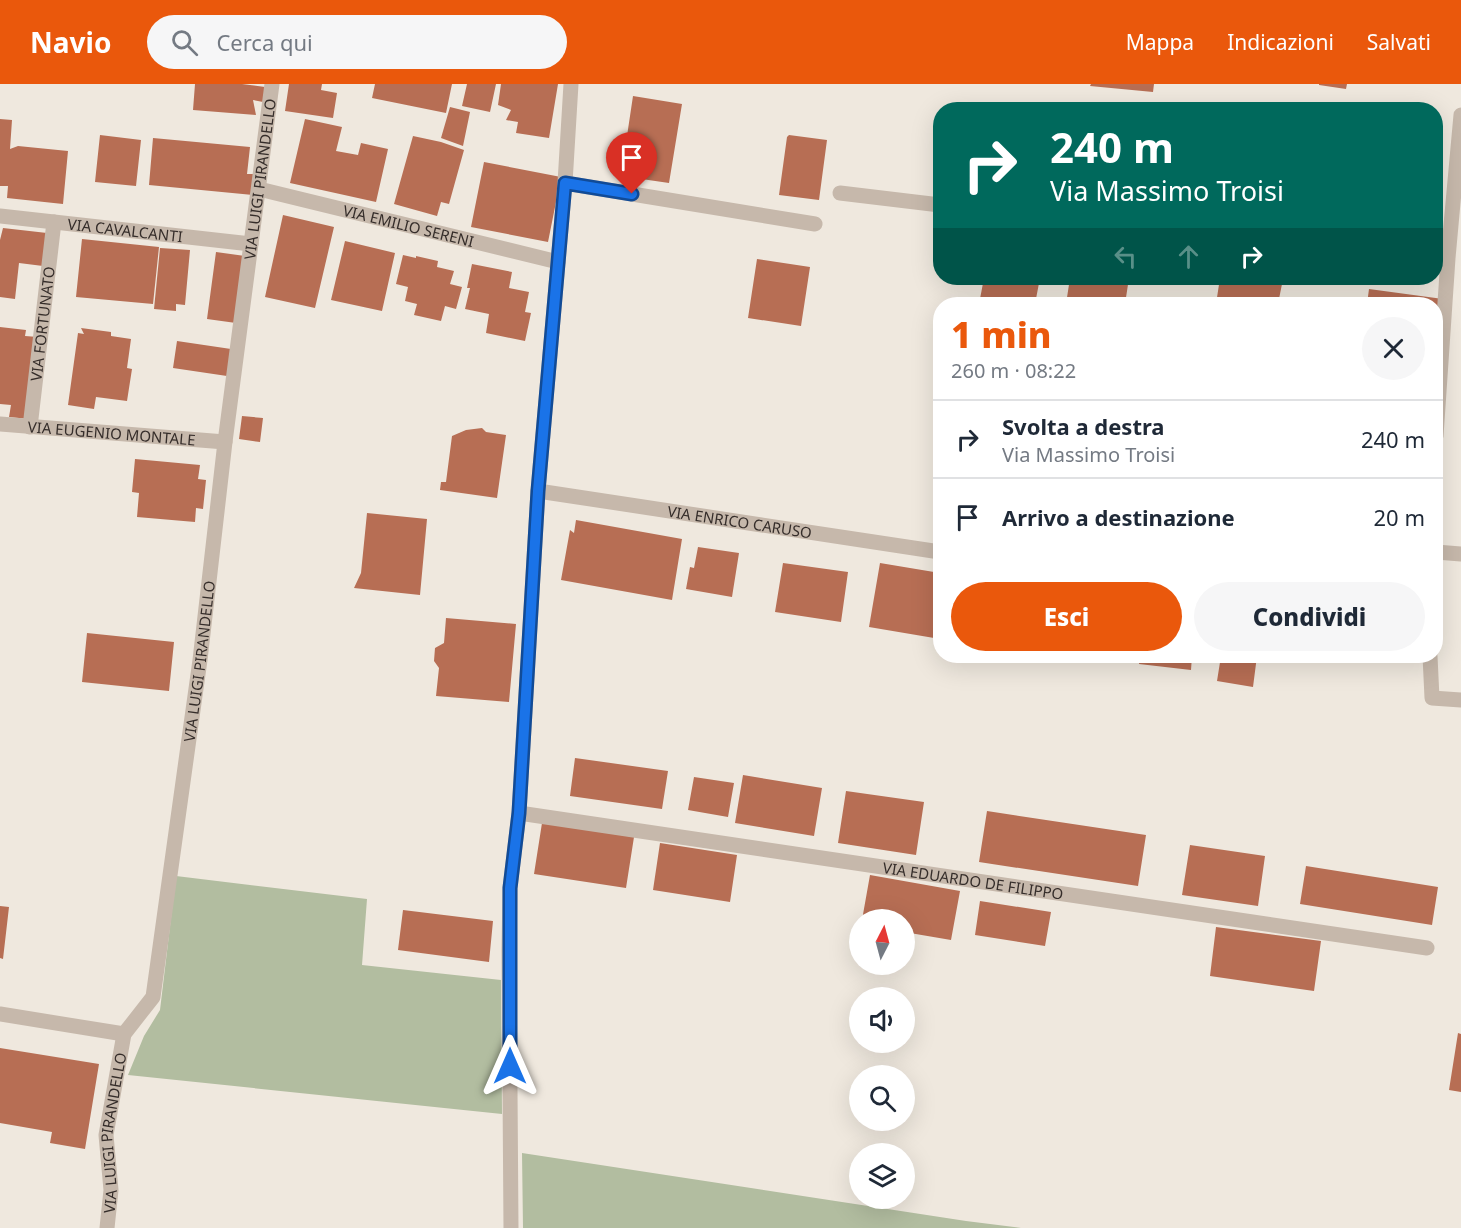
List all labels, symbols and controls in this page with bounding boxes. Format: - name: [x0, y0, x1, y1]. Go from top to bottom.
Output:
- search box: [147, 15, 567, 69]
- text: Navio: [30, 23, 111, 61]
- icon: search: [168, 26, 201, 59]
- text: Cerca qui: [216, 27, 313, 57]
- text: Mappa: [1126, 28, 1194, 56]
- text: Indicazioni: [1227, 28, 1334, 56]
- text: Salvati: [1367, 28, 1431, 56]
- street label: VIA LUIGI PIRANDELLO: [239, 97, 280, 261]
- text: 240 m: [1050, 118, 1174, 175]
- icon: right: [951, 126, 1029, 204]
- pin: [606, 132, 657, 194]
- icon: arrive: [615, 141, 648, 174]
- text: Via Massimo Troisi: [1050, 172, 1284, 209]
- street label: VIA EMILIO SERENI: [341, 200, 476, 251]
- street label: VIA CAVALCANTI: [67, 214, 184, 246]
- icon: left: [1109, 240, 1142, 273]
- icon: ahead: [1172, 240, 1205, 273]
- icon: right: [1235, 240, 1268, 273]
- street label: VIA FORTUNATO: [25, 265, 59, 382]
- text: 1 min: [951, 310, 1052, 359]
- button: close: [1362, 317, 1425, 380]
- text: 260 m · 08:22: [951, 357, 1076, 384]
- text: Svolta a destra: [1002, 411, 1165, 441]
- street label: VIA EUGENIO MONTALE: [27, 416, 196, 450]
- icon: right: [951, 423, 984, 456]
- text: 240 m: [1361, 424, 1425, 454]
- text: Via Massimo Troisi: [1002, 441, 1175, 468]
- street label: VIA ENRICO CARUSO: [666, 501, 813, 542]
- icon: arrive: [951, 501, 984, 534]
- text: Arrivo a destinazione: [1002, 502, 1235, 532]
- text: 20 m: [1374, 502, 1425, 532]
- street label: VIA LUIGI PIRANDELLO: [179, 580, 219, 743]
- button: Esci: [951, 582, 1182, 651]
- button: Condividi: [1194, 582, 1425, 651]
- street label: VIA EDUARDO DE FILIPPO: [881, 857, 1065, 904]
- north arrow: [849, 909, 915, 975]
- map controls: [849, 909, 915, 1209]
- button: sound: [849, 987, 915, 1053]
- position arrow: [478, 1034, 542, 1098]
- street label: VIA LUIGI PIRANDELLO: [96, 1051, 131, 1214]
- button: search: [849, 1065, 915, 1131]
- button: layers: [849, 1143, 915, 1209]

